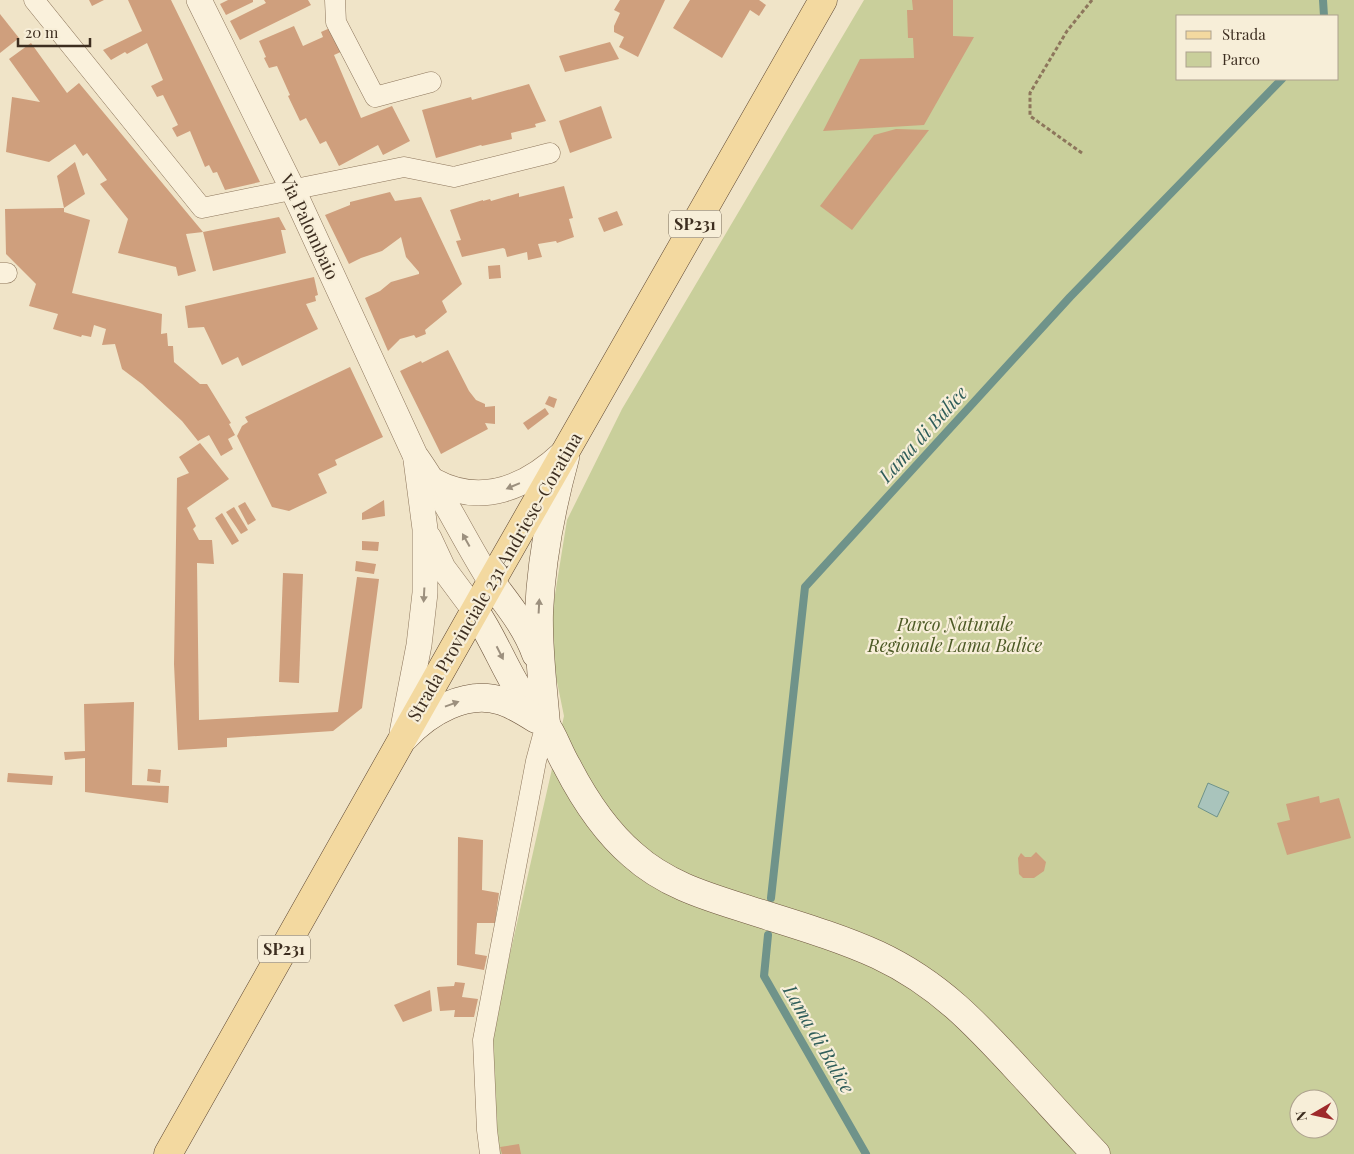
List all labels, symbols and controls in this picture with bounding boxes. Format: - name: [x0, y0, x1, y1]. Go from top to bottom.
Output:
- scale bar: [18, 15, 90, 47]
- legend: [1176, 15, 1339, 80]
- text: 20 m: [25, 22, 59, 42]
- text: Strada: [1222, 24, 1266, 44]
- text: Parco: [1222, 49, 1260, 69]
- street label: Via Palombaio: [275, 169, 345, 283]
- road number: SP231: [669, 210, 721, 238]
- water label: Lama di Balice: [871, 380, 973, 488]
- street label: Strada Provinciale 231 Andriese-Coratina: [401, 428, 587, 725]
- one-way arrow: [505, 482, 520, 490]
- one-way arrow: [461, 534, 470, 547]
- one-way arrow: [420, 587, 428, 603]
- one-way arrow: [536, 597, 544, 613]
- park label: Parco Naturale Regionale Lama Balice: [867, 612, 1042, 657]
- one-way arrow: [496, 646, 504, 660]
- one-way arrow: [445, 700, 460, 707]
- road number: SP231: [258, 936, 310, 962]
- water label: Lama di Balice: [778, 979, 861, 1098]
- north arrow: [1289, 1089, 1339, 1139]
- text: N: [1290, 1110, 1311, 1123]

